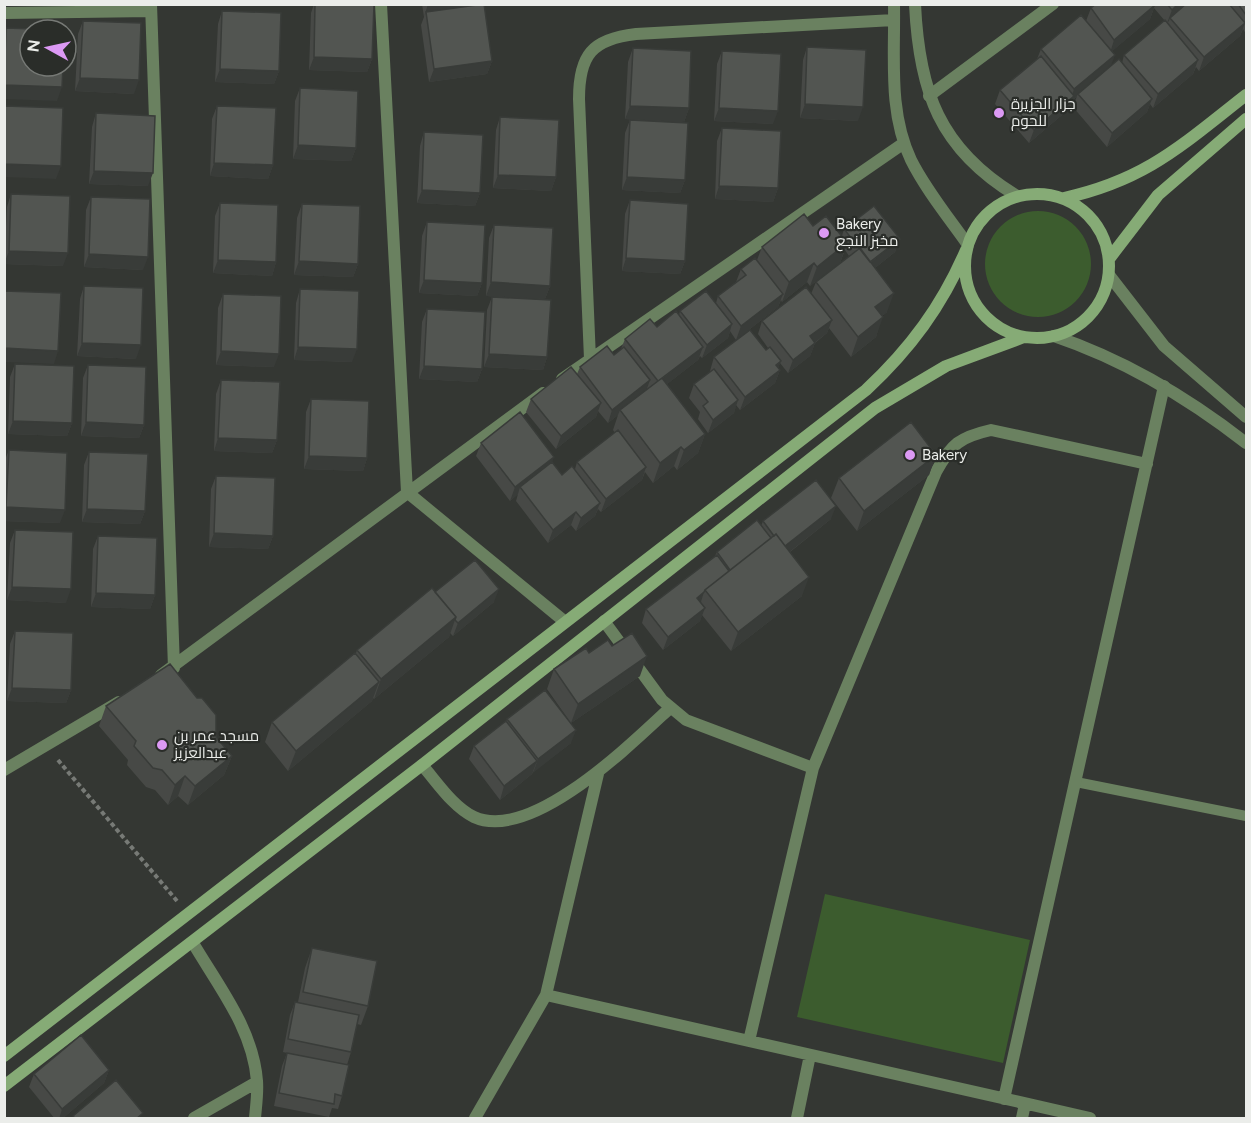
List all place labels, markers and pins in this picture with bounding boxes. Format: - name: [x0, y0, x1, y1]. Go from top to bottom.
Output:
- place label: جزار الجزيرة للحوم: [1011, 95, 1076, 131]
- marker: جزار الجزيرة للحوم: [992, 106, 1006, 120]
- place label: Bakery مخبز النجع: [836, 215, 898, 252]
- marker: Bakery مخبز النجع: [817, 226, 831, 240]
- place label: Bakery: [922, 446, 967, 464]
- marker: Bakery: [903, 448, 917, 462]
- place label: مسجد عمر بن عبدالعزيز: [173, 727, 259, 762]
- marker: مسجد عمر بن عبدالعزيز: [155, 738, 169, 752]

